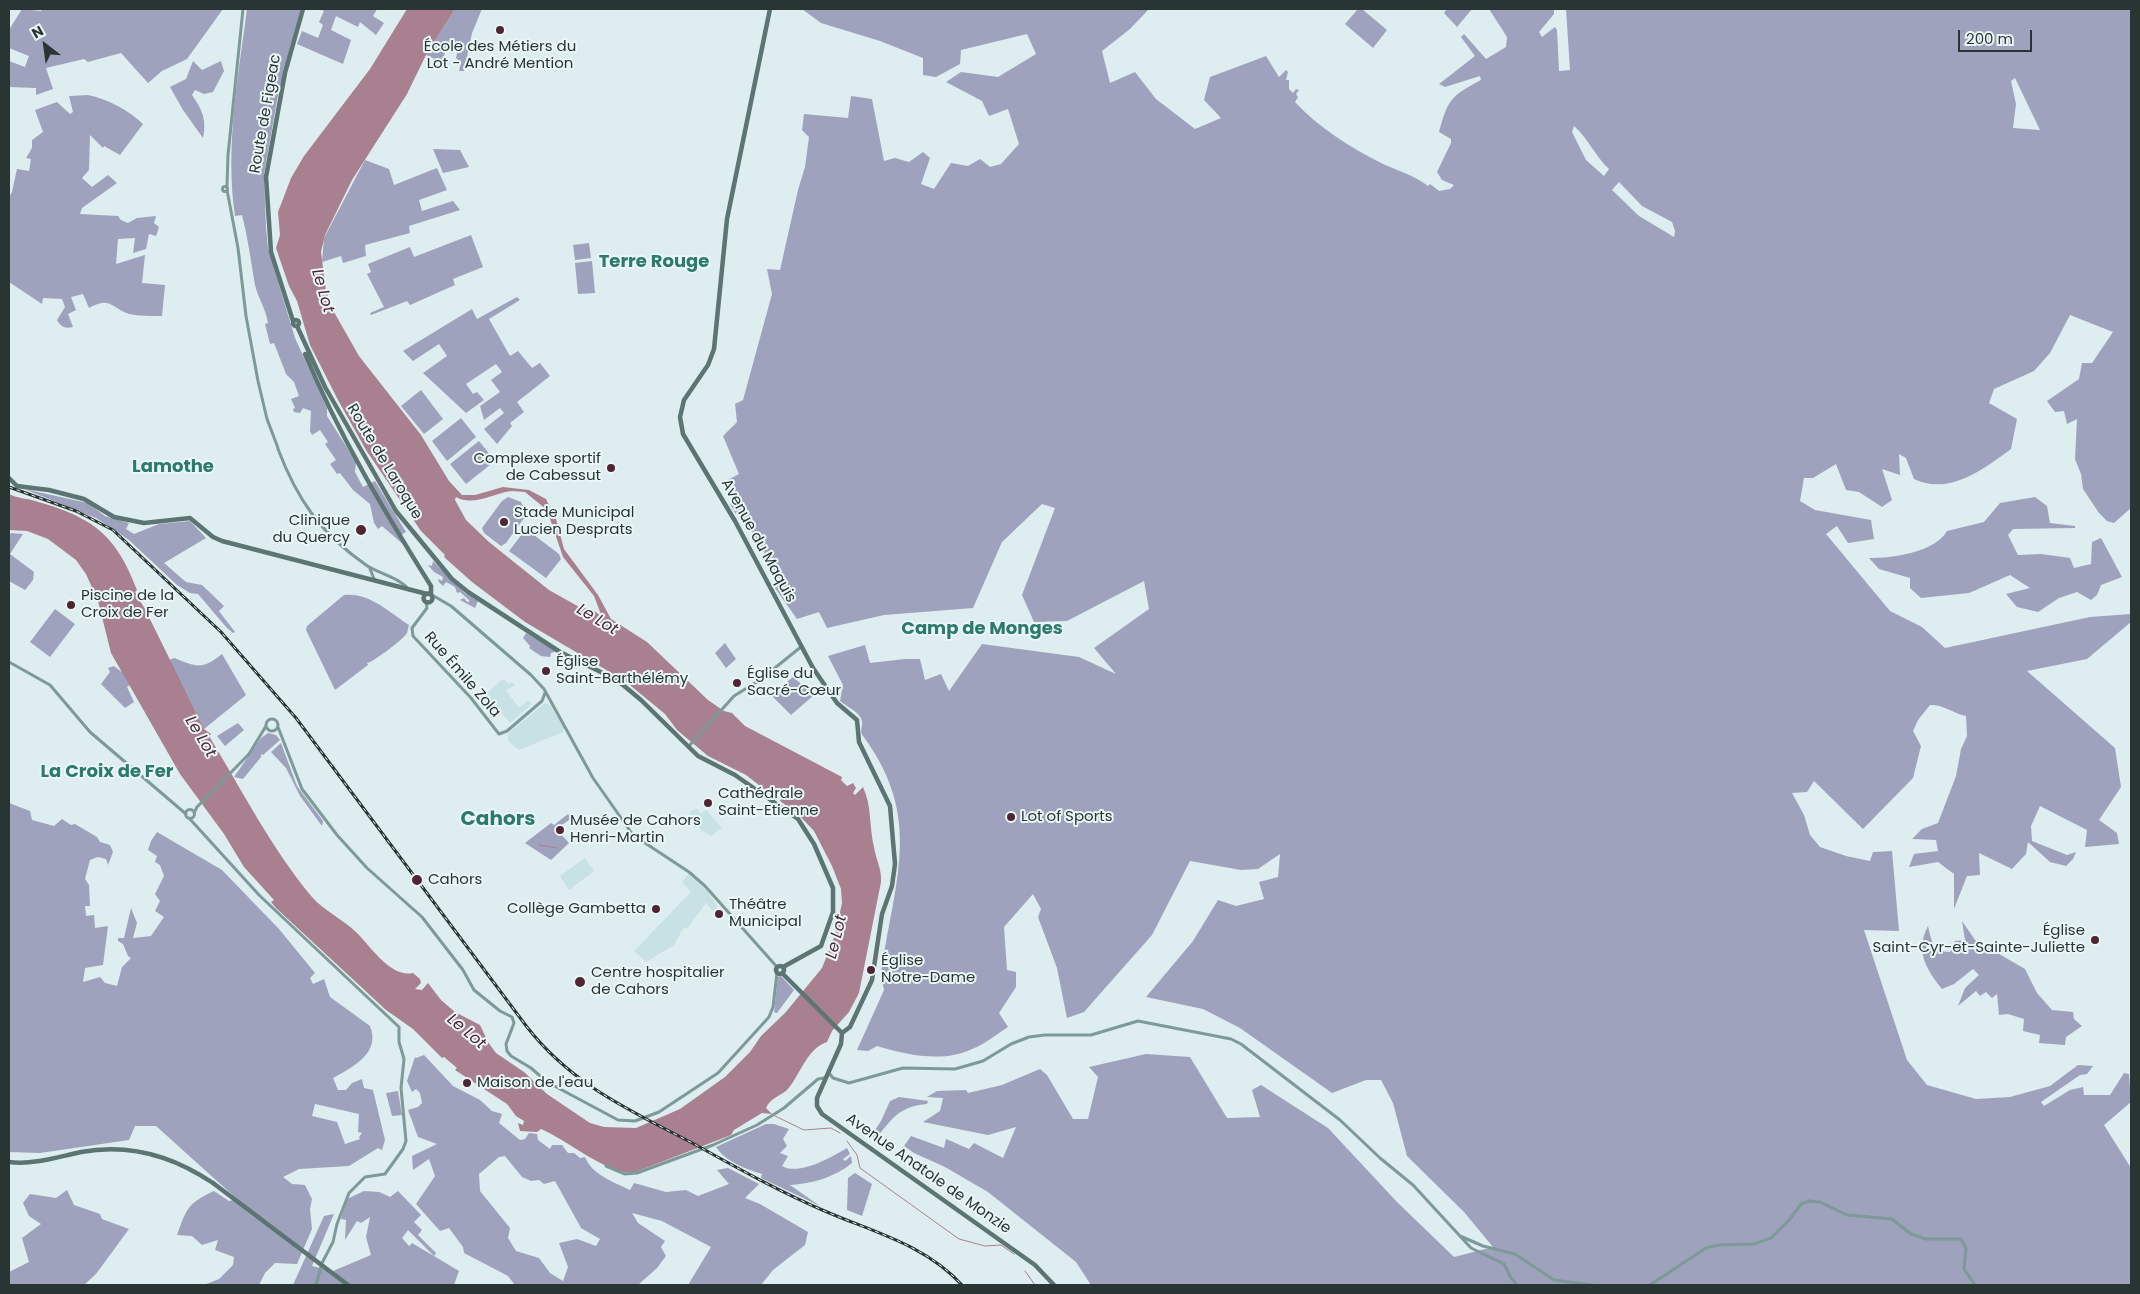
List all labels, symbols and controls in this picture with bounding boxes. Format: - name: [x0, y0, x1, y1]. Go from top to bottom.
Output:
- north arrow: [20, 20, 70, 70]
- scale bar: [1960, 20, 2034, 52]
- text: N: [28, 21, 47, 43]
- marker: École des Métiers du Lot - André Mention: [494, 24, 506, 36]
- text: 200 m: [1966, 28, 2013, 49]
- place label: École des Métiers du Lot - André Mention: [424, 38, 576, 73]
- street label: Route de Figeac: [247, 53, 285, 175]
- district label: Terre Rouge: [599, 251, 709, 273]
- water label: Le Lot: [307, 267, 337, 315]
- street label: Route de Laroque: [342, 401, 426, 523]
- place label: Complexe sportif de Cabessut: [474, 450, 601, 485]
- district label: Lamothe: [132, 456, 214, 478]
- marker: Complexe sportif de Cabessut: [605, 462, 617, 474]
- street label: Avenue du Maquis: [717, 476, 799, 606]
- place label: Stade Municipal Lucien Desprats: [514, 504, 634, 539]
- place label: Clinique du Quercy: [272, 512, 350, 547]
- marker: Stade Municipal Lucien Desprats: [498, 516, 510, 528]
- marker: Clinique du Quercy: [354, 523, 368, 537]
- place label: Piscine de la Croix de Fer: [81, 587, 174, 622]
- marker: Piscine de la Croix de Fer: [65, 599, 77, 611]
- water label: Le Lot: [573, 600, 621, 640]
- district label: Camp de Monges: [901, 618, 1063, 640]
- street label: Rue Émile Zola: [420, 629, 504, 721]
- place label: Église Saint-Barthélémy: [556, 653, 688, 688]
- marker: Église Saint-Barthélémy: [540, 665, 552, 677]
- place label: Église du Sacré-Cœur: [747, 665, 841, 700]
- marker: Église du Sacré-Cœur: [731, 677, 743, 689]
- water label: Le Lot: [180, 713, 220, 761]
- district label: La Croix de Fer: [41, 761, 173, 783]
- place label: Cathédrale Saint-Etienne: [718, 785, 819, 820]
- marker: Cathédrale Saint-Etienne: [702, 797, 714, 809]
- district label: Cahors: [461, 808, 535, 832]
- place label: Lot of Sports: [1021, 808, 1113, 826]
- marker: Lot of Sports: [1005, 811, 1017, 823]
- place label: Musée de Cahors Henri-Martin: [570, 812, 701, 847]
- marker: Musée de Cahors Henri-Martin: [554, 824, 566, 836]
- place label: Cahors: [428, 871, 482, 889]
- marker: Cahors: [410, 873, 424, 887]
- place label: Théâtre Municipal: [729, 896, 802, 931]
- place label: Collège Gambetta: [507, 900, 646, 918]
- marker: Collège Gambetta: [650, 903, 662, 915]
- marker: Théâtre Municipal: [713, 908, 725, 920]
- water label: Le Lot: [822, 913, 852, 961]
- place label: Église Saint-Cyr-et-Sainte-Juliette: [1872, 922, 2085, 957]
- marker: Église Saint-Cyr-et-Sainte-Juliette: [2089, 934, 2101, 946]
- place label: Église Notre-Dame: [881, 952, 975, 987]
- place label: Centre hospitalier de Cahors: [591, 964, 725, 999]
- marker: Église Notre-Dame: [865, 964, 877, 976]
- marker: Centre hospitalier de Cahors: [573, 975, 587, 989]
- water label: Le Lot: [443, 1010, 489, 1054]
- place label: Maison de l'eau: [477, 1074, 593, 1092]
- marker: Maison de l'eau: [461, 1077, 473, 1089]
- street label: Avenue Anatole de Monzie: [842, 1110, 1014, 1238]

